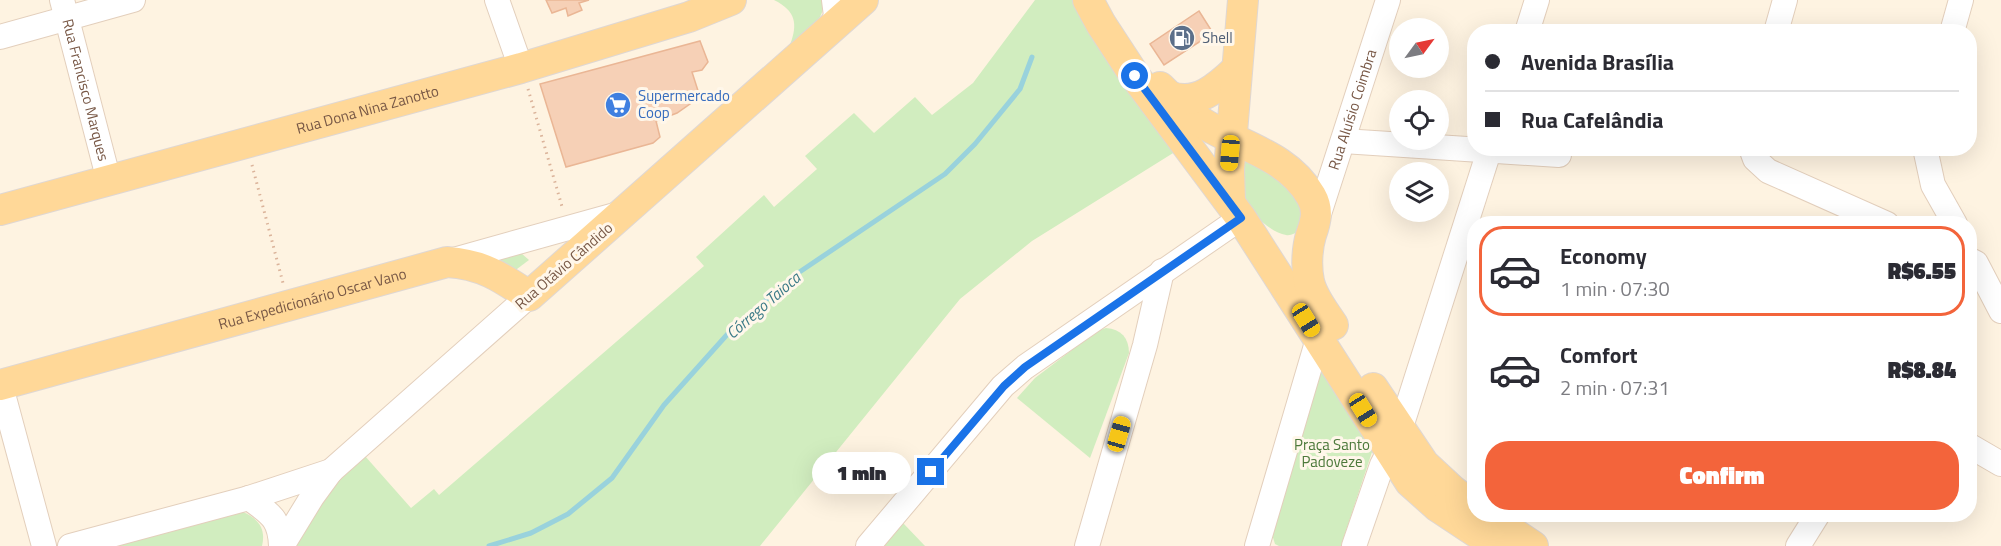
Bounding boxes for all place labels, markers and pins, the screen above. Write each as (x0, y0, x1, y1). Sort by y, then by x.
fuel station icon: Shell (1167, 23, 1197, 53)
place label: Shell (1202, 26, 1233, 49)
place label: Supermercado Coop (638, 84, 730, 124)
supermarket icon: Supermercado Coop (603, 90, 633, 120)

